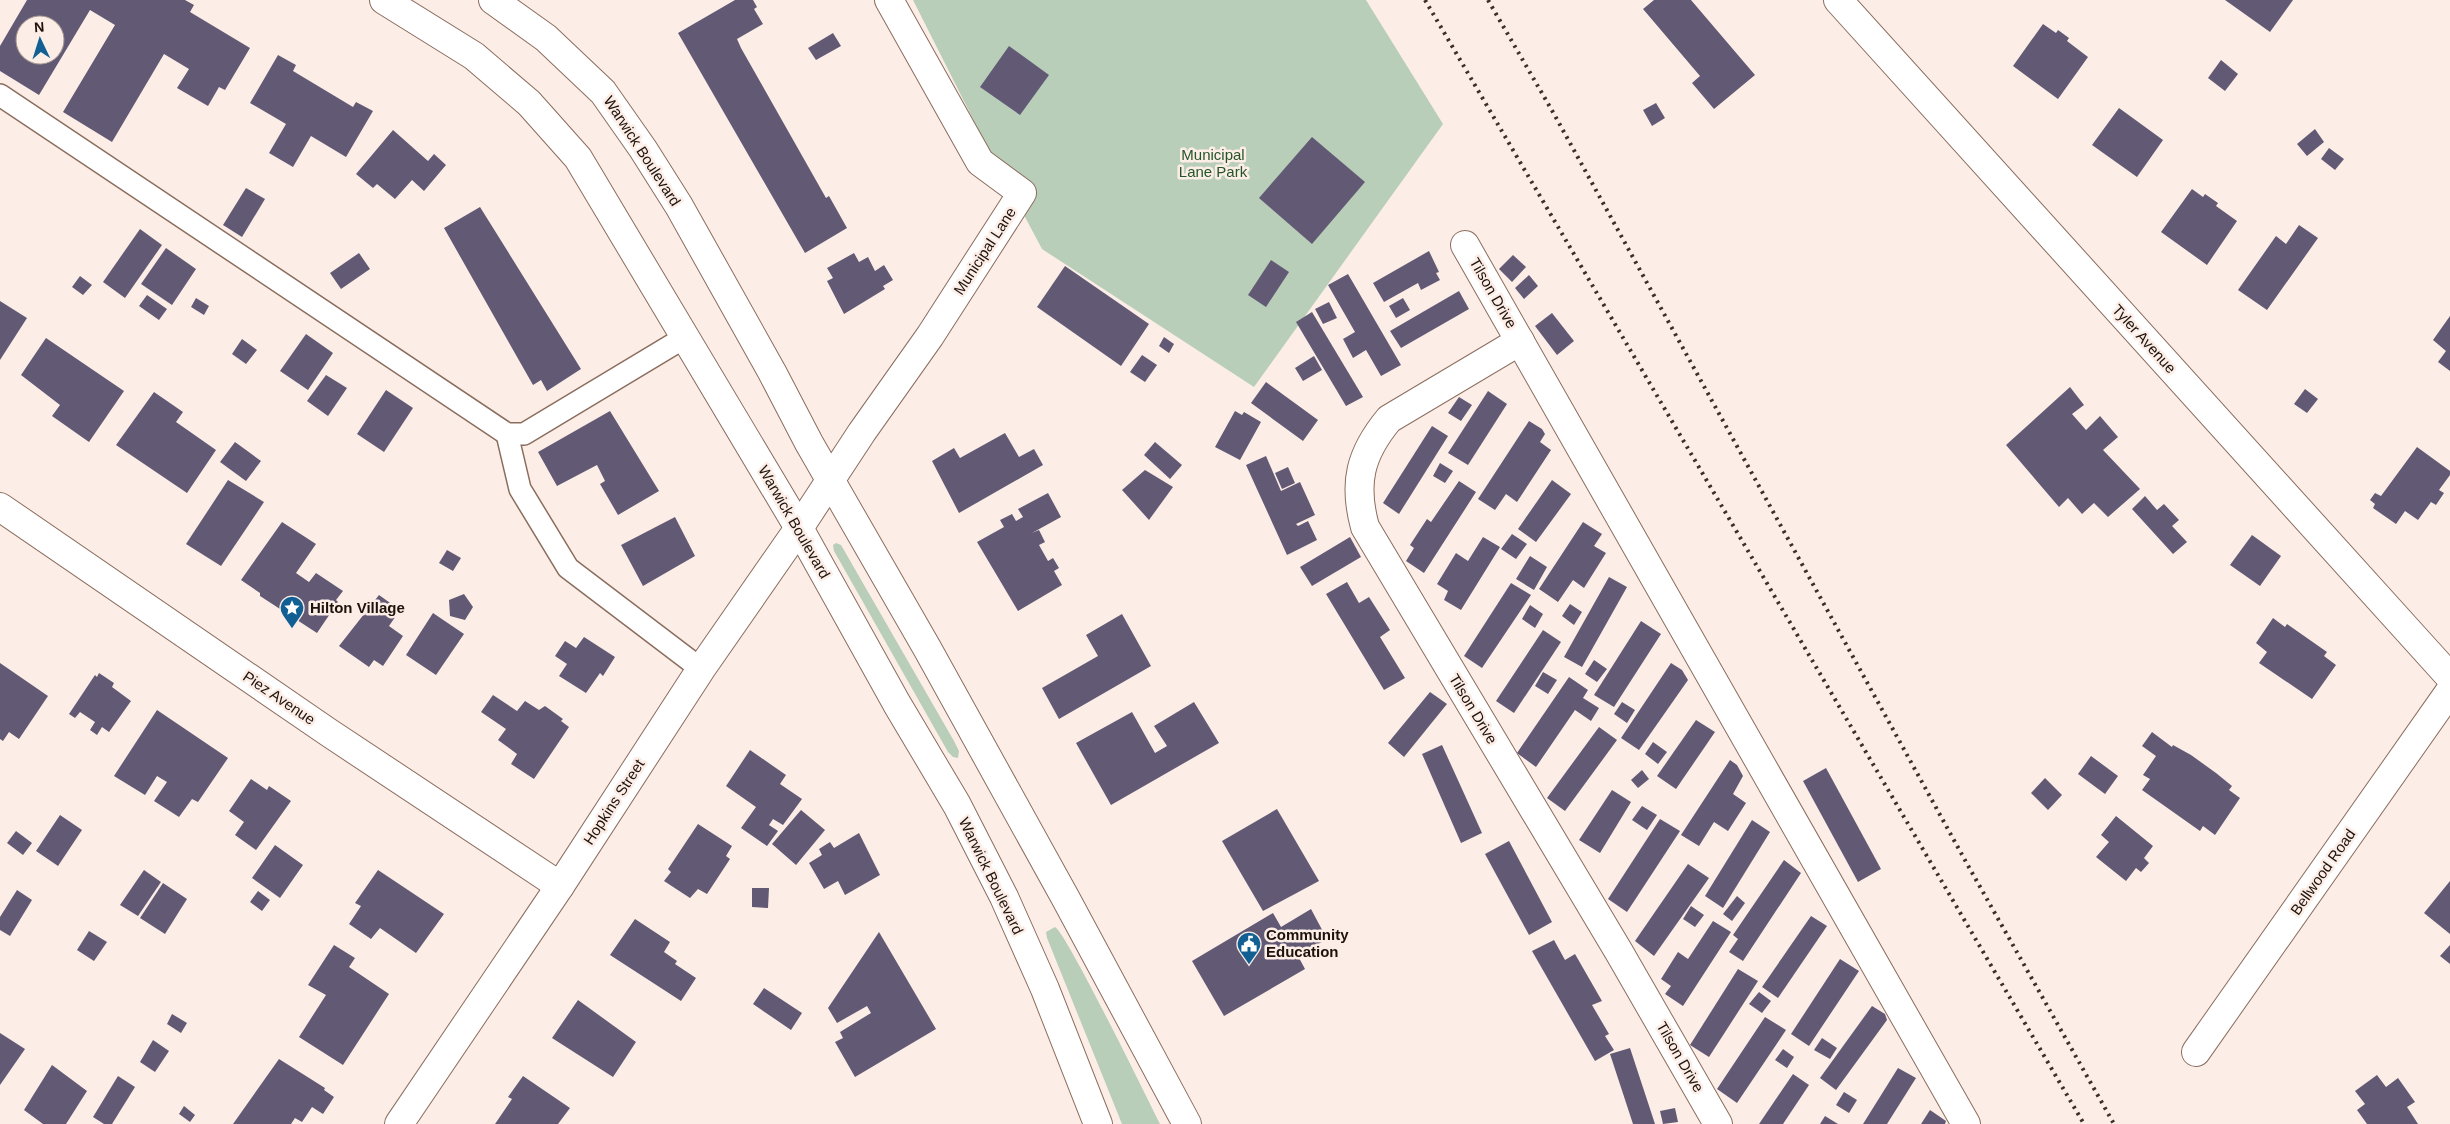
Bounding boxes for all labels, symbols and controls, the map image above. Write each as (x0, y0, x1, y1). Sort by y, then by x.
north arrow (15, 15, 65, 65)
text: N (33, 19, 45, 35)
street label: Warwick Boulevard (600, 92, 684, 209)
park label: Municipal Lane Park (1179, 146, 1248, 180)
street label: Municipal Lane (950, 204, 1019, 298)
street label: Tilson Drive (1466, 254, 1520, 331)
street label: Tyler Avenue (2109, 301, 2180, 376)
street label: Warwick Boulevard (755, 462, 834, 581)
place icon: Hilton Village (279, 595, 305, 629)
place label: Hilton Village (310, 599, 405, 616)
street label: Piez Avenue (240, 667, 318, 728)
street label: Tilson Drive (1446, 671, 1501, 747)
street label: Hopkins Street (580, 755, 648, 848)
street label: Warwick Boulevard (956, 815, 1027, 937)
street label: Bellwood Road (2287, 826, 2358, 918)
place label: Community Education (1266, 926, 1349, 960)
public building icon: Community Education (1236, 931, 1262, 965)
street label: Tilson Drive (1653, 1018, 1707, 1095)

